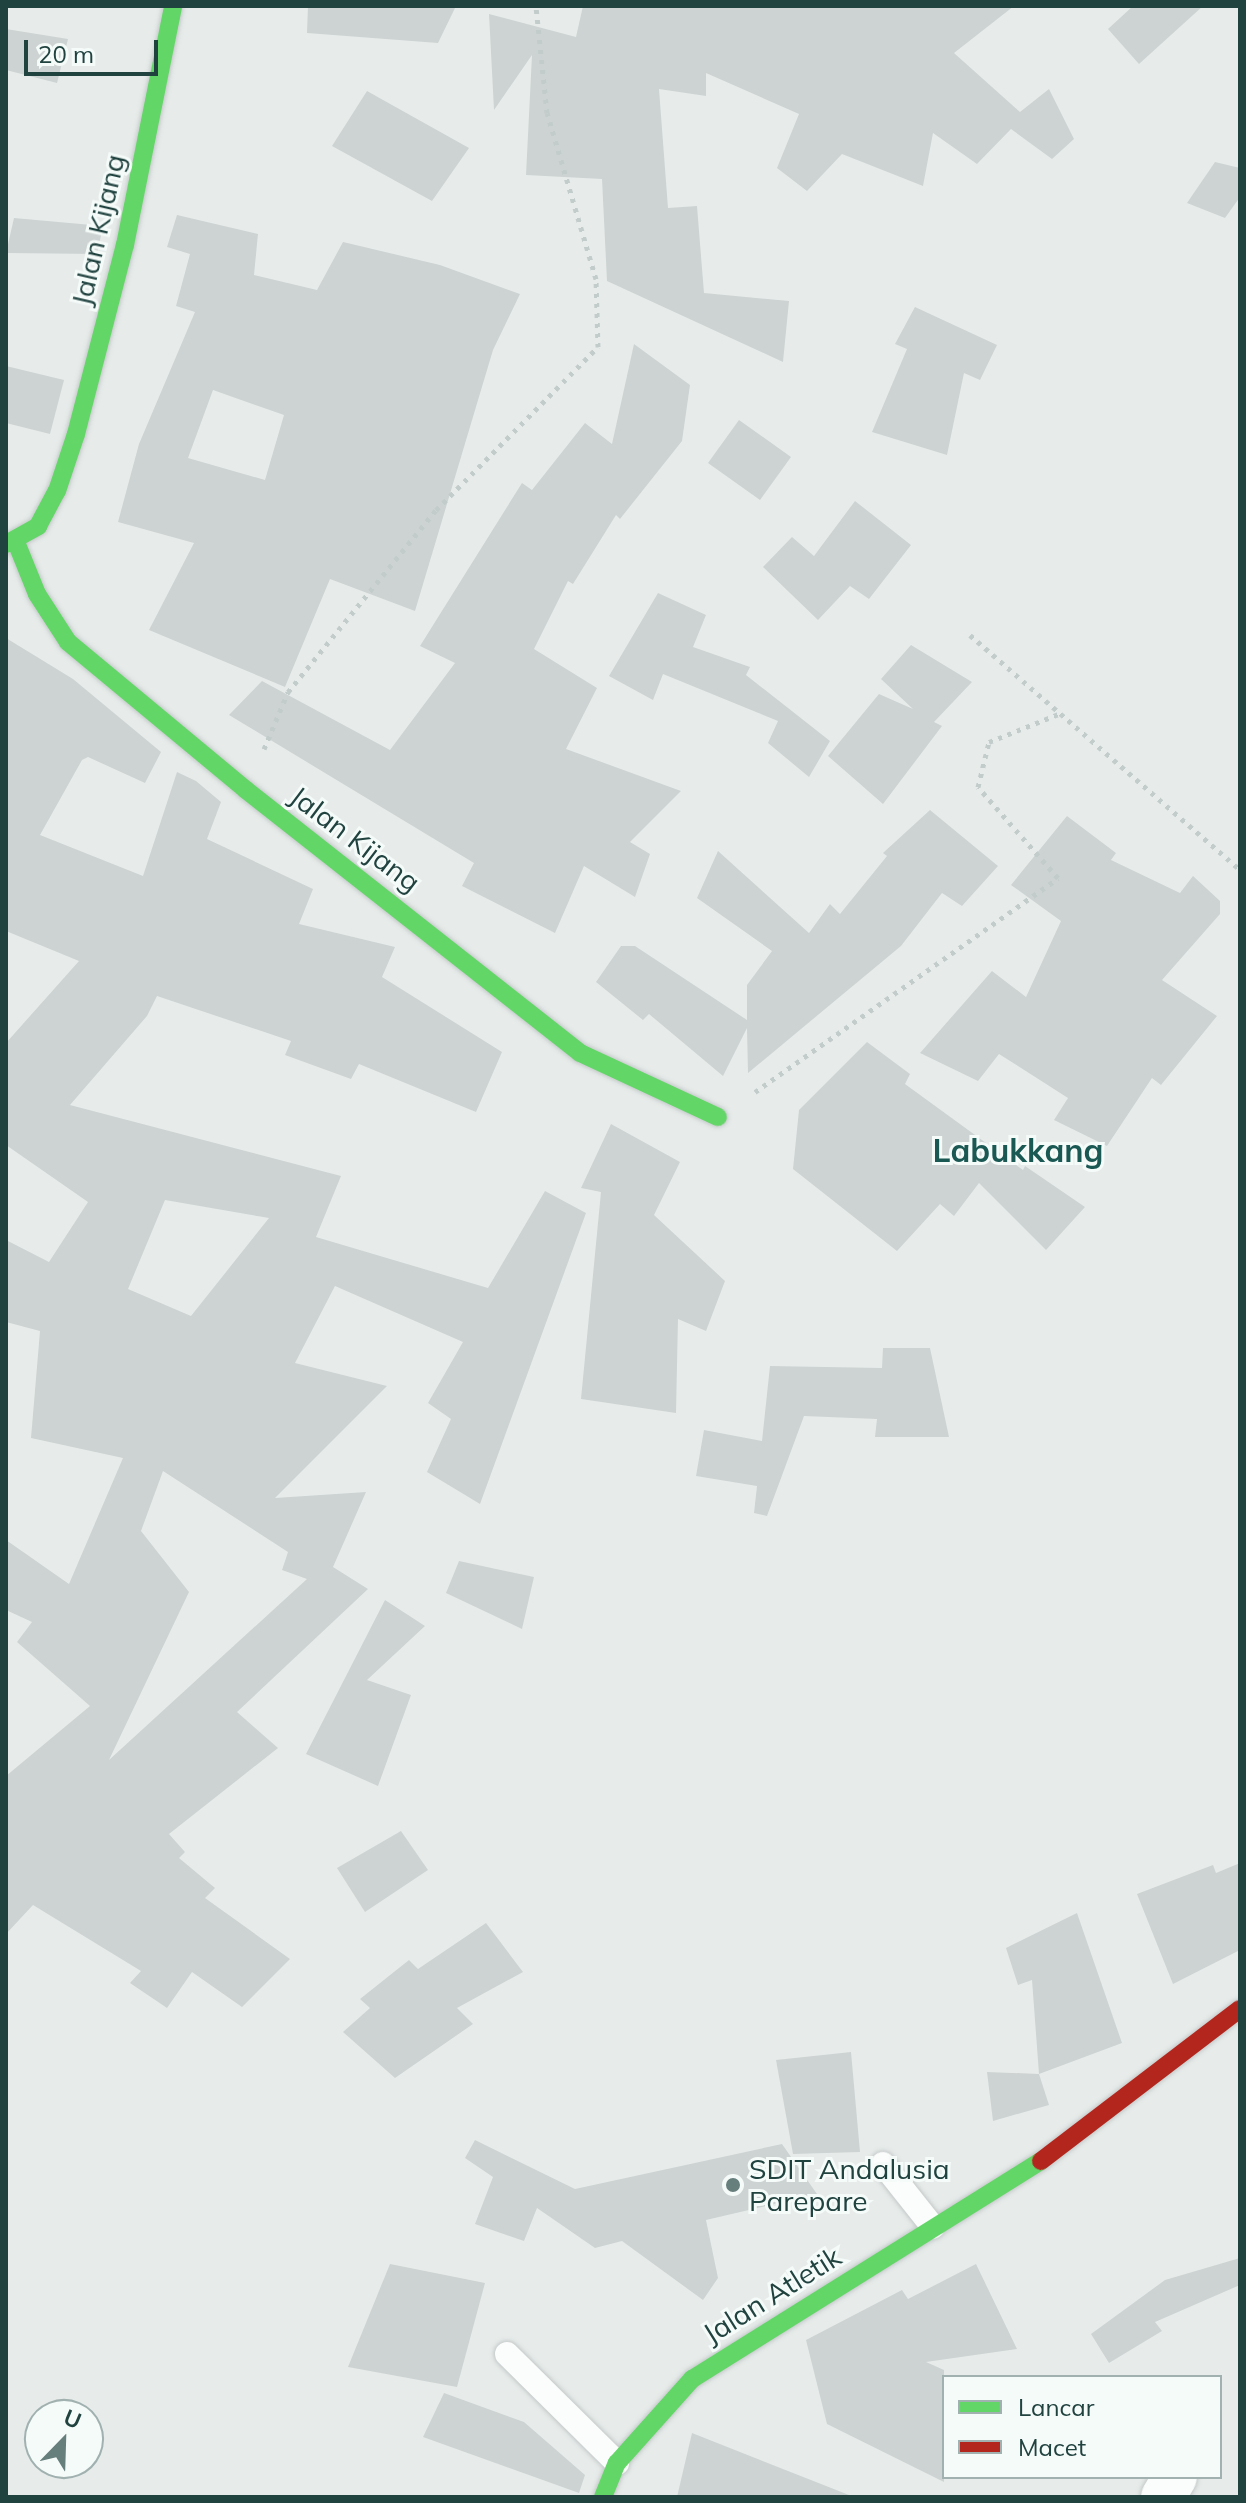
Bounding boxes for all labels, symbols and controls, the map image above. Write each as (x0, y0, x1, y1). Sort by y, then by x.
scale bar (28, 24, 162, 74)
text: 20 m (38, 39, 94, 69)
street label: Jalan Kijang (64, 151, 132, 309)
street label: Jalan Kijang (283, 779, 427, 899)
district label: Labukkang (933, 1131, 1103, 1169)
place label: SDIT Andalusia Parepare (749, 2152, 950, 2218)
marker: SDIT Andalusia Parepare (724, 2176, 742, 2194)
street label: Jalan Atletik (697, 2239, 847, 2351)
legend (942, 2375, 1222, 2479)
text: Lancar (1018, 2392, 1094, 2422)
north arrow (24, 2399, 104, 2479)
text: U (60, 2403, 86, 2435)
text: Macet (1018, 2432, 1086, 2462)

